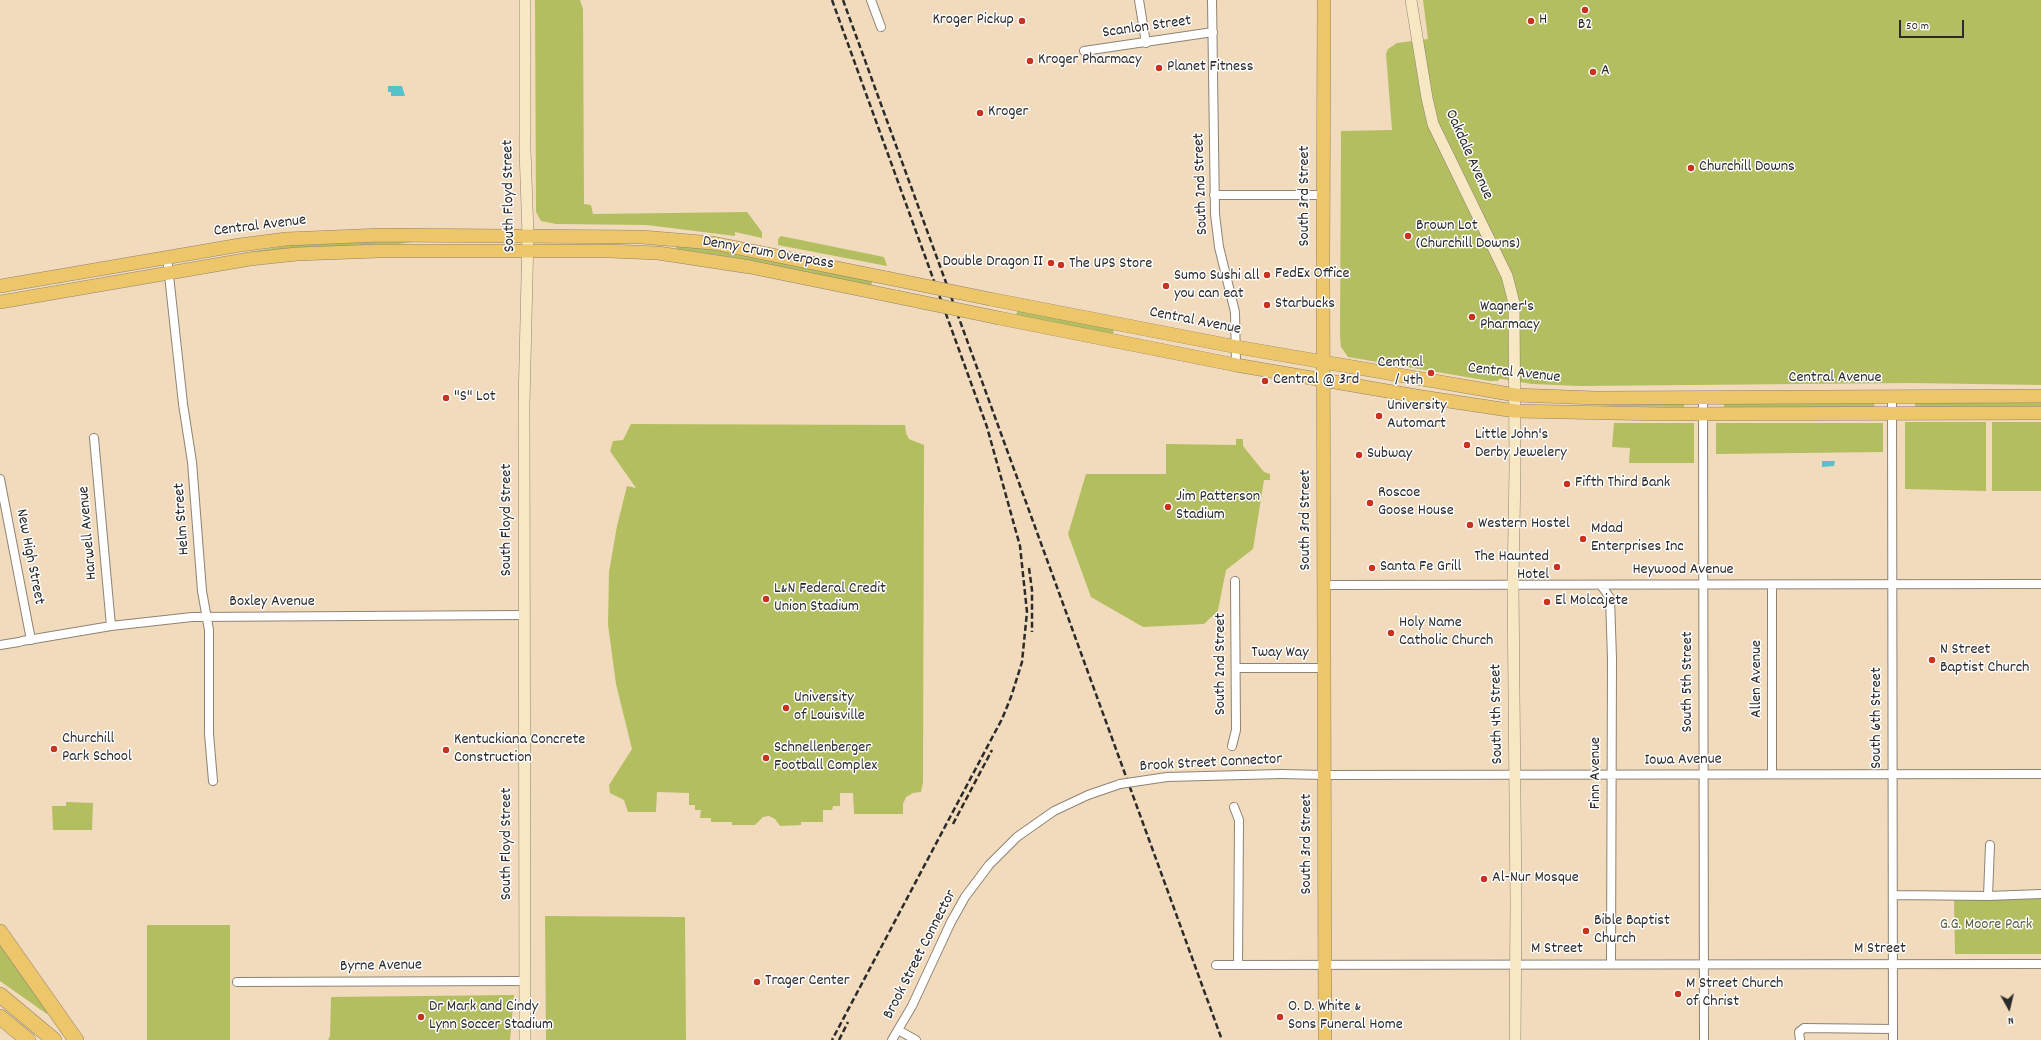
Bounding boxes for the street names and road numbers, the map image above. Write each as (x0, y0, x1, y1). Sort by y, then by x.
street label: Scanlon Street (1101, 12, 1193, 44)
street label: Oakdale Avenue (1440, 107, 1496, 203)
street label: South 2nd Street (1191, 132, 1213, 236)
street label: South Floyd Street (499, 140, 521, 252)
street label: South 3rd Street (1296, 145, 1316, 247)
street label: Central Avenue (213, 212, 307, 242)
street label: Denny Crum Overpass (701, 233, 835, 275)
street label: Central Avenue (1148, 304, 1242, 340)
street label: Central Avenue (1467, 360, 1561, 388)
street label: Central Avenue (1789, 369, 1881, 389)
street label: South Floyd Street (498, 464, 518, 576)
street label: South 3rd Street (1297, 469, 1317, 571)
street label: Helm Street (171, 482, 195, 556)
street label: Harwell Avenue (75, 485, 103, 581)
street label: New High Street (10, 508, 48, 606)
street label: Heywood Avenue (1632, 561, 1734, 581)
street label: Boxley Avenue (229, 593, 315, 613)
street label: South 2nd Street (1212, 613, 1232, 715)
street label: South 5th Street (1679, 631, 1699, 733)
street label: Allen Avenue (1748, 640, 1768, 718)
street label: Tway Way (1251, 644, 1309, 664)
street label: South 4th Street (1488, 664, 1508, 764)
street label: South 6th Street (1868, 667, 1888, 769)
street label: Finn Avenue (1587, 737, 1607, 809)
street label: Brook Street Connector (1139, 751, 1283, 777)
street label: Iowa Avenue (1644, 751, 1722, 771)
street label: South Floyd Street (498, 788, 518, 900)
street label: South 3rd Street (1298, 793, 1318, 895)
street label: Brook Street Connector (880, 887, 962, 1023)
street label: M Street (1531, 940, 1583, 960)
street label: M Street (1854, 940, 1906, 960)
street label: Byrne Avenue (340, 957, 422, 977)

